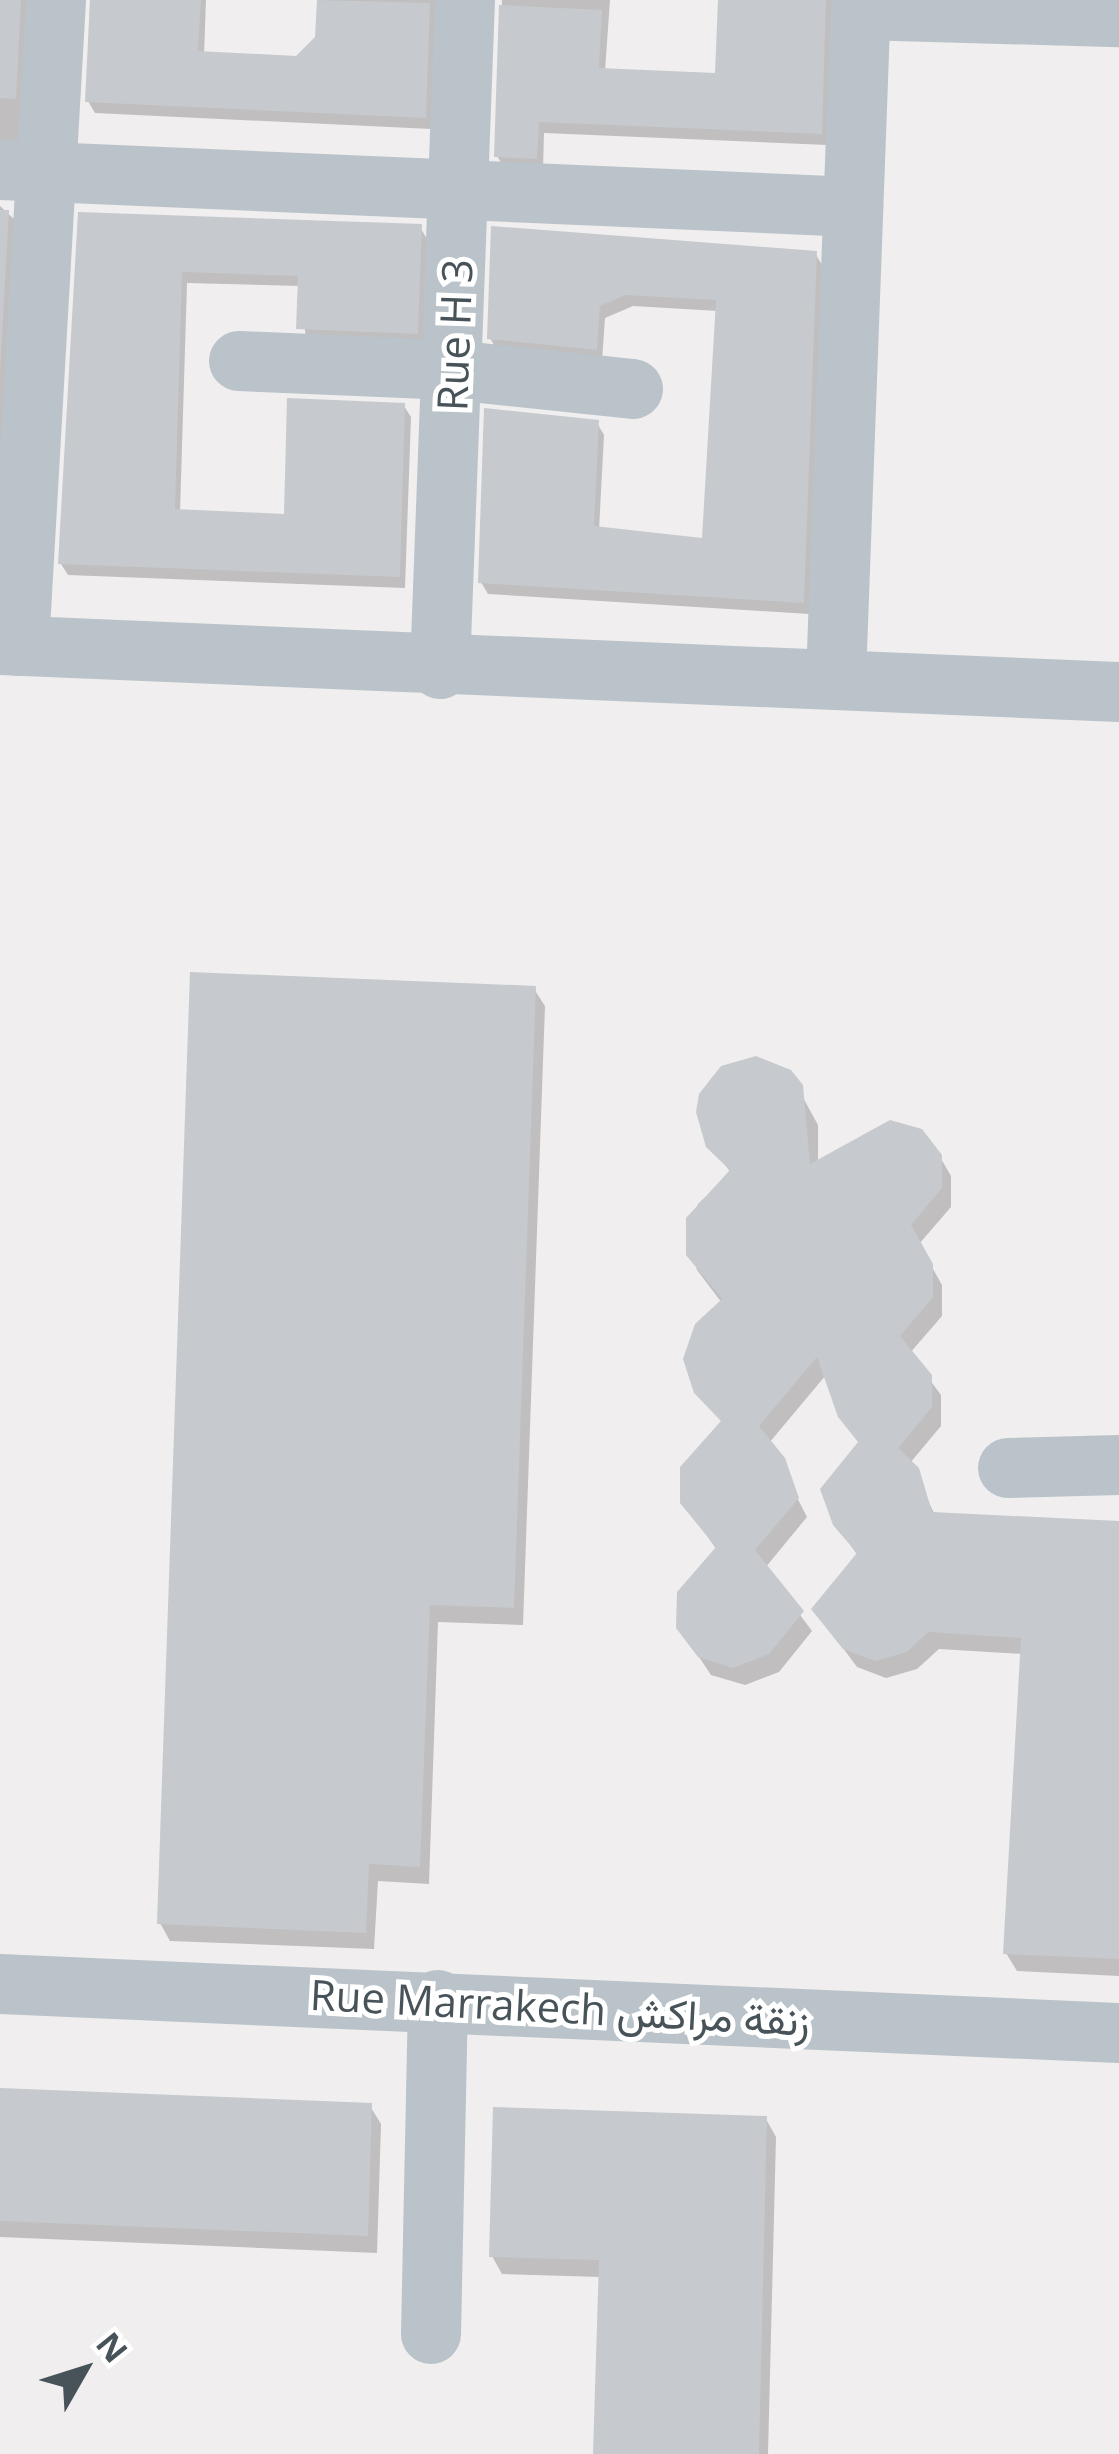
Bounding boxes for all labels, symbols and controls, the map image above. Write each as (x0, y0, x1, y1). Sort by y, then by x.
street label: Rue H 3 (426, 258, 482, 412)
street label: Rue Marrakech زنقة مراكش (309, 1969, 811, 2045)
north arrow (24, 2310, 144, 2430)
text: N (86, 2322, 138, 2372)

